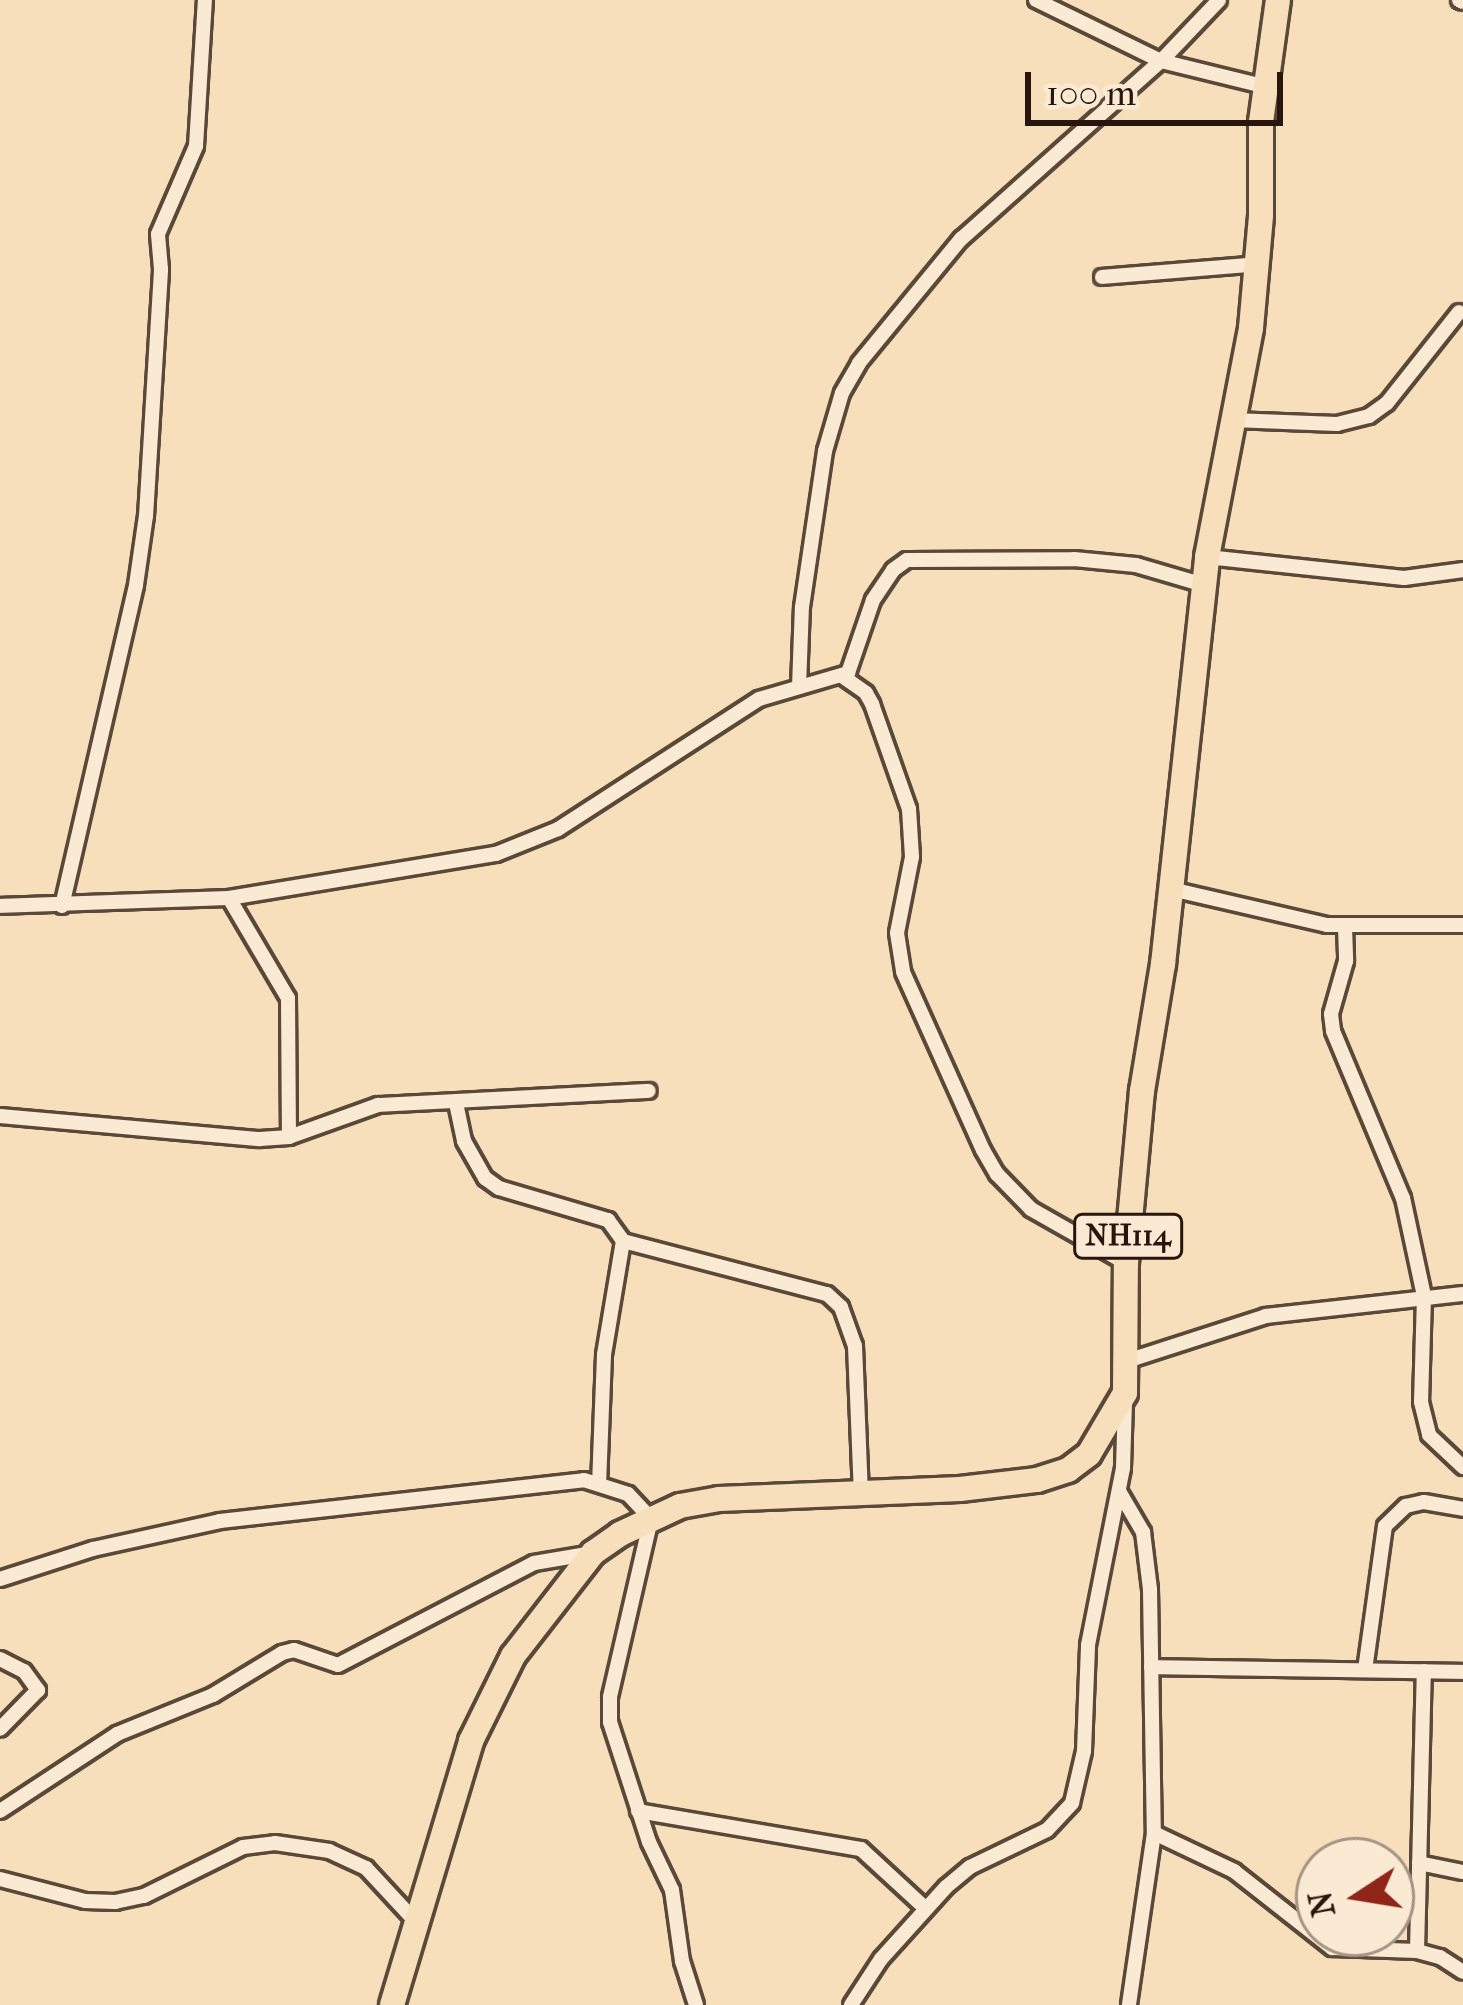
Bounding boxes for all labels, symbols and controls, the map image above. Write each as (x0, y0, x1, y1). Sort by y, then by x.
scale bar (1031, 48, 1289, 122)
text: 100 m (1046, 72, 1136, 114)
road number: NH114 (1071, 1212, 1185, 1260)
north arrow (1295, 1837, 1415, 1957)
text: N (1301, 1888, 1344, 1920)

